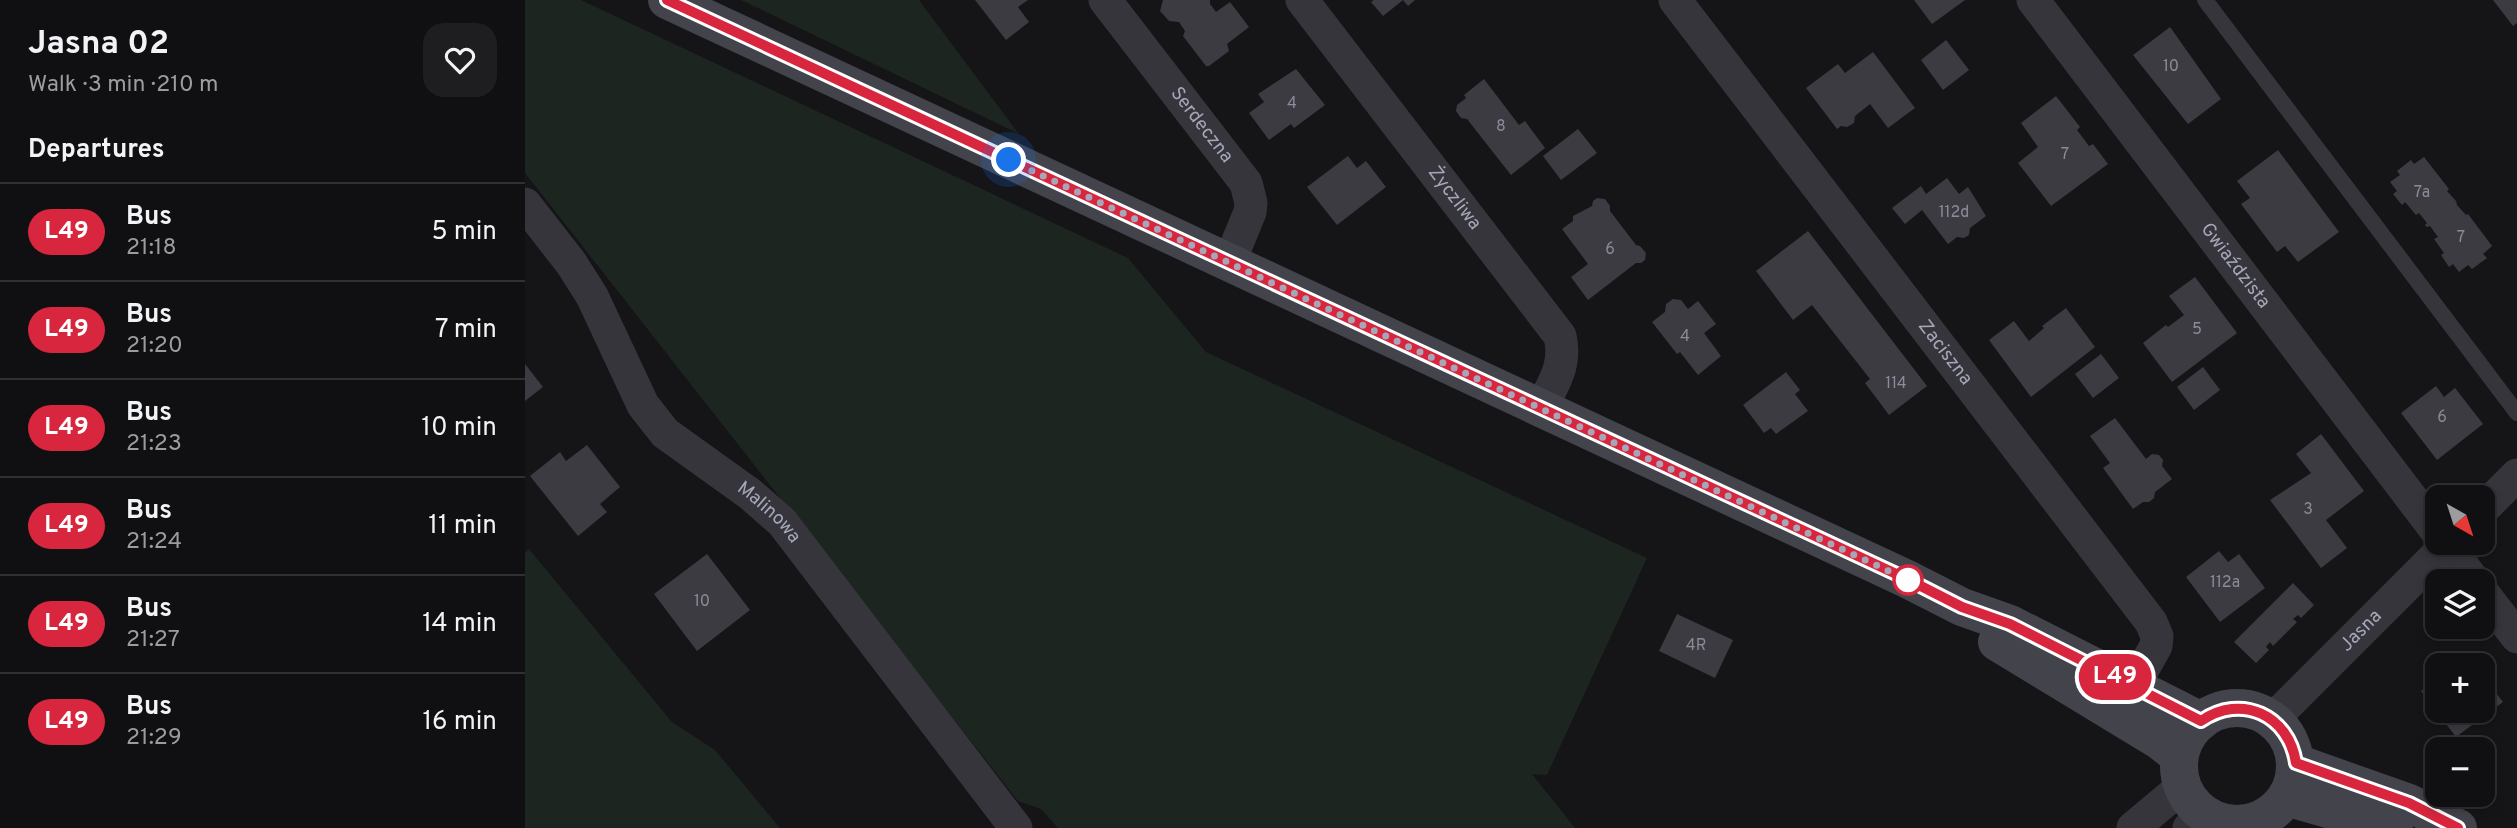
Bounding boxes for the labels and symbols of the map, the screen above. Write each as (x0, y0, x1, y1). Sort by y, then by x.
house number: 10 (2163, 57, 2179, 77)
street label: Serdeczna (1165, 82, 1238, 168)
house number: 4 (1287, 94, 1297, 114)
house number: 8 (1496, 117, 1506, 137)
your location (991, 142, 1026, 177)
house number: 7 (2061, 145, 2069, 165)
street label: Życzliwa (1422, 161, 1486, 235)
house number: 7a (2414, 183, 2430, 203)
house number: 112d (1939, 203, 1969, 223)
street label: Gwiaździsta (2195, 218, 2275, 314)
house number: 7 (2457, 228, 2465, 248)
house number: 6 (1605, 240, 1615, 260)
street label: Zaciszna (1912, 315, 1977, 390)
house number: 5 (2192, 320, 2202, 340)
house number: 4 (1680, 327, 1690, 347)
house number: 114 (1885, 374, 1907, 394)
house number: 6 (2437, 408, 2447, 428)
street label: Malinowa (732, 477, 806, 548)
north arrow (2425, 485, 2495, 555)
house number: 3 (2303, 500, 2313, 520)
unlabelled marker (1893, 565, 1923, 595)
house number: 112a (2210, 573, 2240, 593)
house number: 10 (694, 592, 710, 612)
street label: Jasna (2335, 605, 2387, 657)
house number: 4R (1686, 636, 1706, 656)
line badge: L49 (2075, 654, 2155, 700)

